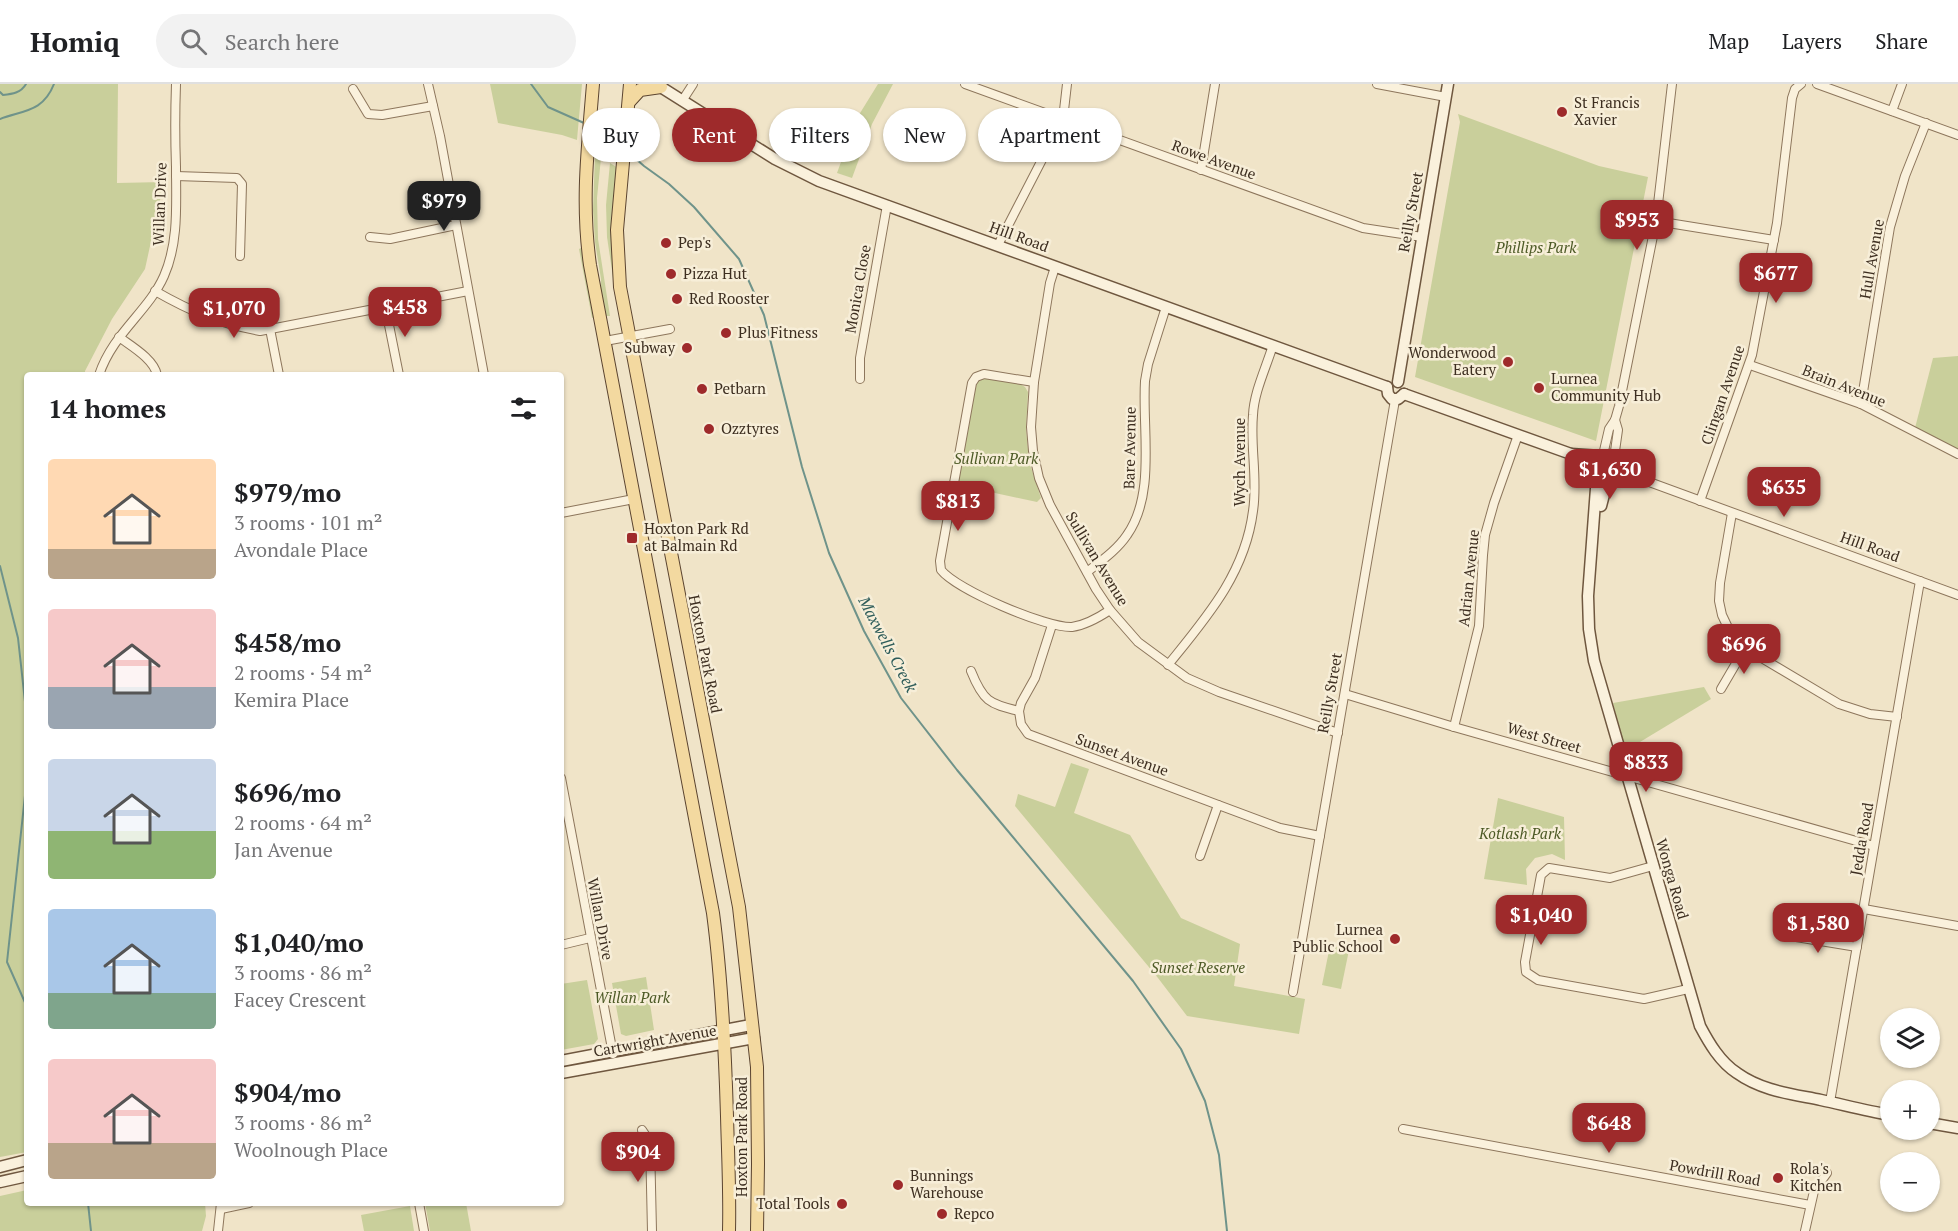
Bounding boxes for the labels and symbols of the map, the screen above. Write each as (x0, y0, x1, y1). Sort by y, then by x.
place label: St Francis Xavier (1574, 92, 1640, 129)
marker: St Francis Xavier (1555, 105, 1569, 119)
street label: Rowe Avenue (1170, 135, 1259, 184)
street label: Willan Drive (148, 162, 170, 246)
street label: Reilly Street (1393, 169, 1427, 254)
pin: $979 (408, 181, 480, 232)
pin: $953 (1601, 200, 1673, 251)
street label: Hill Road (987, 216, 1052, 256)
street label: Hull Avenue (1854, 217, 1888, 300)
place label: Pep's (678, 232, 711, 252)
marker: Pep's (659, 236, 673, 250)
park label: Phillips Park (1494, 237, 1577, 257)
street label: Monica Close (839, 243, 875, 335)
pin: $677 (1740, 253, 1812, 304)
place label: Pizza Hut (683, 263, 748, 283)
marker: Pizza Hut (664, 267, 678, 281)
pin: $458 (369, 287, 441, 338)
pin: $1,070 (185, 288, 283, 339)
place label: Red Rooster (689, 288, 769, 308)
marker: Red Rooster (670, 292, 684, 306)
place label: Plus Fitness (738, 322, 818, 342)
marker: Plus Fitness (719, 326, 733, 340)
place label: Subway (624, 337, 675, 357)
marker: Subway (680, 341, 694, 355)
place label: Wonderwood Eatery (1408, 342, 1496, 379)
street label: Clingan Avenue (1696, 342, 1749, 447)
marker: Wonderwood Eatery (1501, 355, 1515, 369)
street label: Brain Avenue (1800, 359, 1889, 411)
place label: Lurnea Community Hub (1551, 368, 1661, 405)
place label: Petbarn (714, 378, 766, 398)
marker: Lurnea Community Hub (1532, 381, 1546, 395)
marker: Petbarn (695, 382, 709, 396)
street label: Bare Avenue (1118, 407, 1140, 489)
place label: Ozztyres (721, 418, 779, 438)
street label: Wych Avenue (1229, 418, 1249, 506)
marker: Ozztyres (702, 422, 716, 436)
park label: Sullivan Park (954, 448, 1039, 468)
pin: $1,630 (1561, 449, 1659, 500)
pin: $635 (1748, 467, 1820, 518)
pin: $813 (922, 481, 994, 532)
street label: Sullivan Avenue (1062, 508, 1134, 609)
place label: Hoxton Park Rd at Balmain Rd (644, 518, 749, 555)
street label: Hill Road (1838, 526, 1903, 566)
street label: Adrian Avenue (1453, 528, 1483, 628)
marker: Hoxton Park Rd at Balmain Rd (625, 531, 639, 545)
water label: Maxwells Creek (853, 591, 923, 696)
street label: Hoxton Park Road (685, 593, 727, 715)
pin: $696 (1708, 624, 1780, 675)
street label: Reilly Street (1312, 650, 1346, 735)
street label: West Street (1505, 717, 1584, 757)
street label: Sunset Avenue (1073, 728, 1172, 780)
pin: $833 (1610, 742, 1682, 793)
street label: Jedda Road (1845, 801, 1877, 877)
park label: Kotlash Park (1478, 823, 1562, 843)
street label: Wonga Road (1652, 836, 1694, 921)
street label: Willan Drive (583, 876, 619, 962)
pin: $1,040 (1492, 895, 1590, 946)
pin: $1,580 (1769, 903, 1867, 954)
place label: Lurnea Public School (1293, 919, 1383, 956)
marker: Lurnea Public School (1388, 932, 1402, 946)
park label: Sunset Reserve (1151, 957, 1245, 977)
park label: Willan Park (594, 987, 671, 1007)
street label: Cartwright Avenue (592, 1019, 718, 1061)
street label: Hoxton Park Road (731, 1077, 751, 1197)
pin: $648 (1573, 1103, 1645, 1154)
pin: $904 (602, 1132, 674, 1183)
street label: Powdrill Road (1668, 1154, 1762, 1190)
place label: Rola's Kitchen (1790, 1158, 1842, 1195)
place label: Bunnings Warehouse (910, 1165, 984, 1202)
marker: Rola's Kitchen (1771, 1171, 1785, 1185)
marker: Bunnings Warehouse (891, 1178, 905, 1192)
place label: Total Tools (756, 1193, 830, 1213)
marker: Total Tools (835, 1197, 849, 1211)
place label: Repco (954, 1203, 994, 1223)
marker: Repco (935, 1207, 949, 1221)

